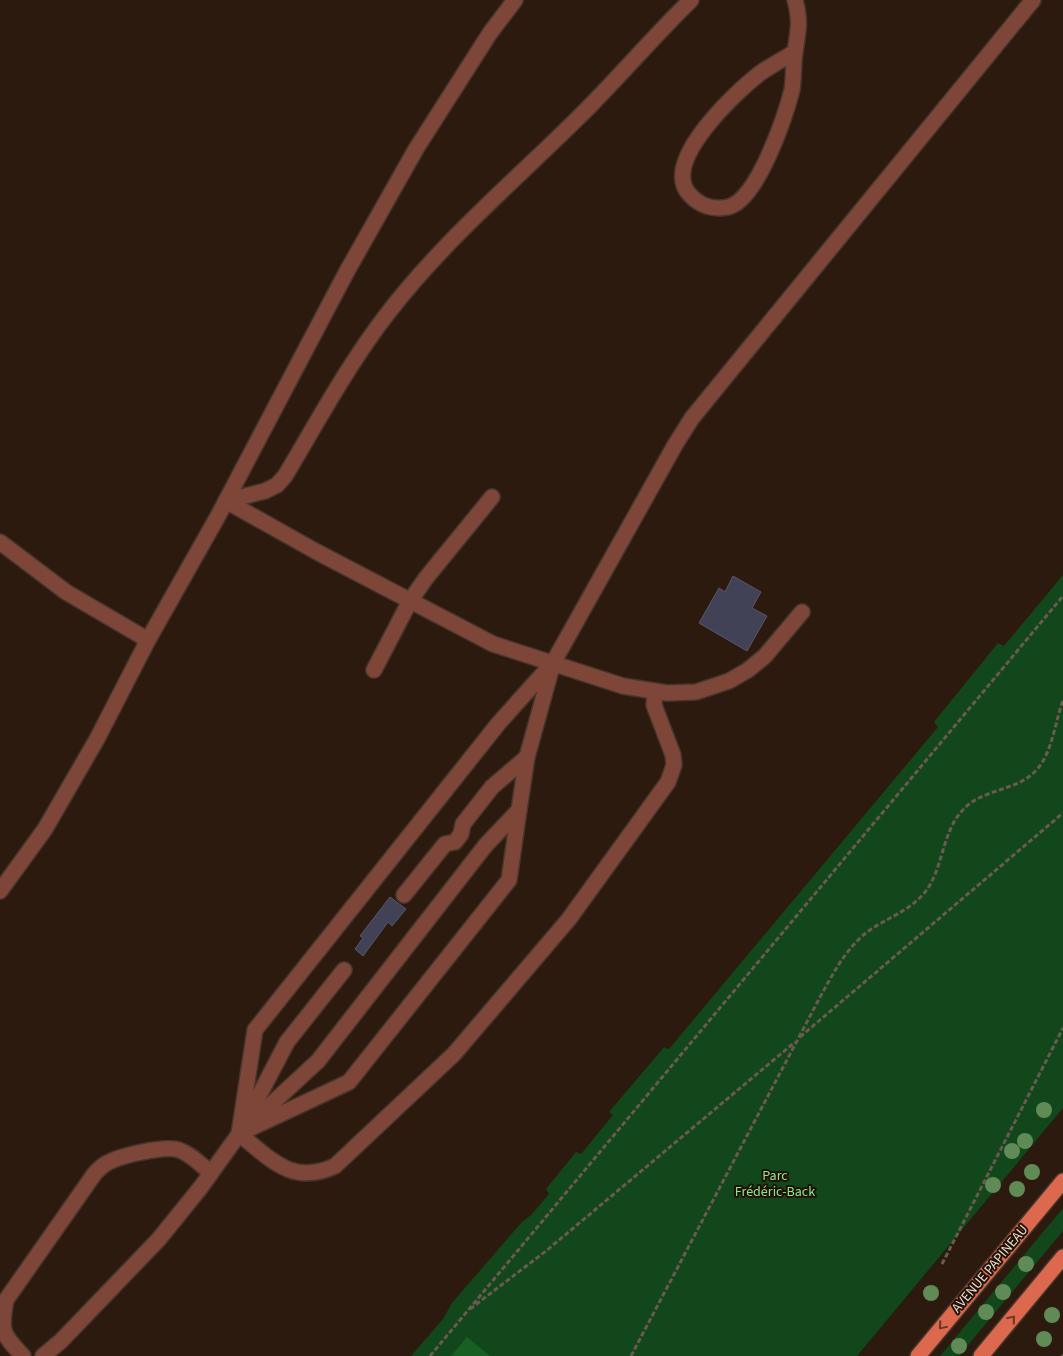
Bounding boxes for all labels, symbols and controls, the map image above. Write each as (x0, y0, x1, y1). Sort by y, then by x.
park label: Parc Frédéric-Back (735, 1166, 815, 1202)
street label: AVENUE PAPINEAU (947, 1221, 1033, 1317)
one-way arrow (1006, 1315, 1015, 1324)
one-way arrow (939, 1321, 948, 1330)

